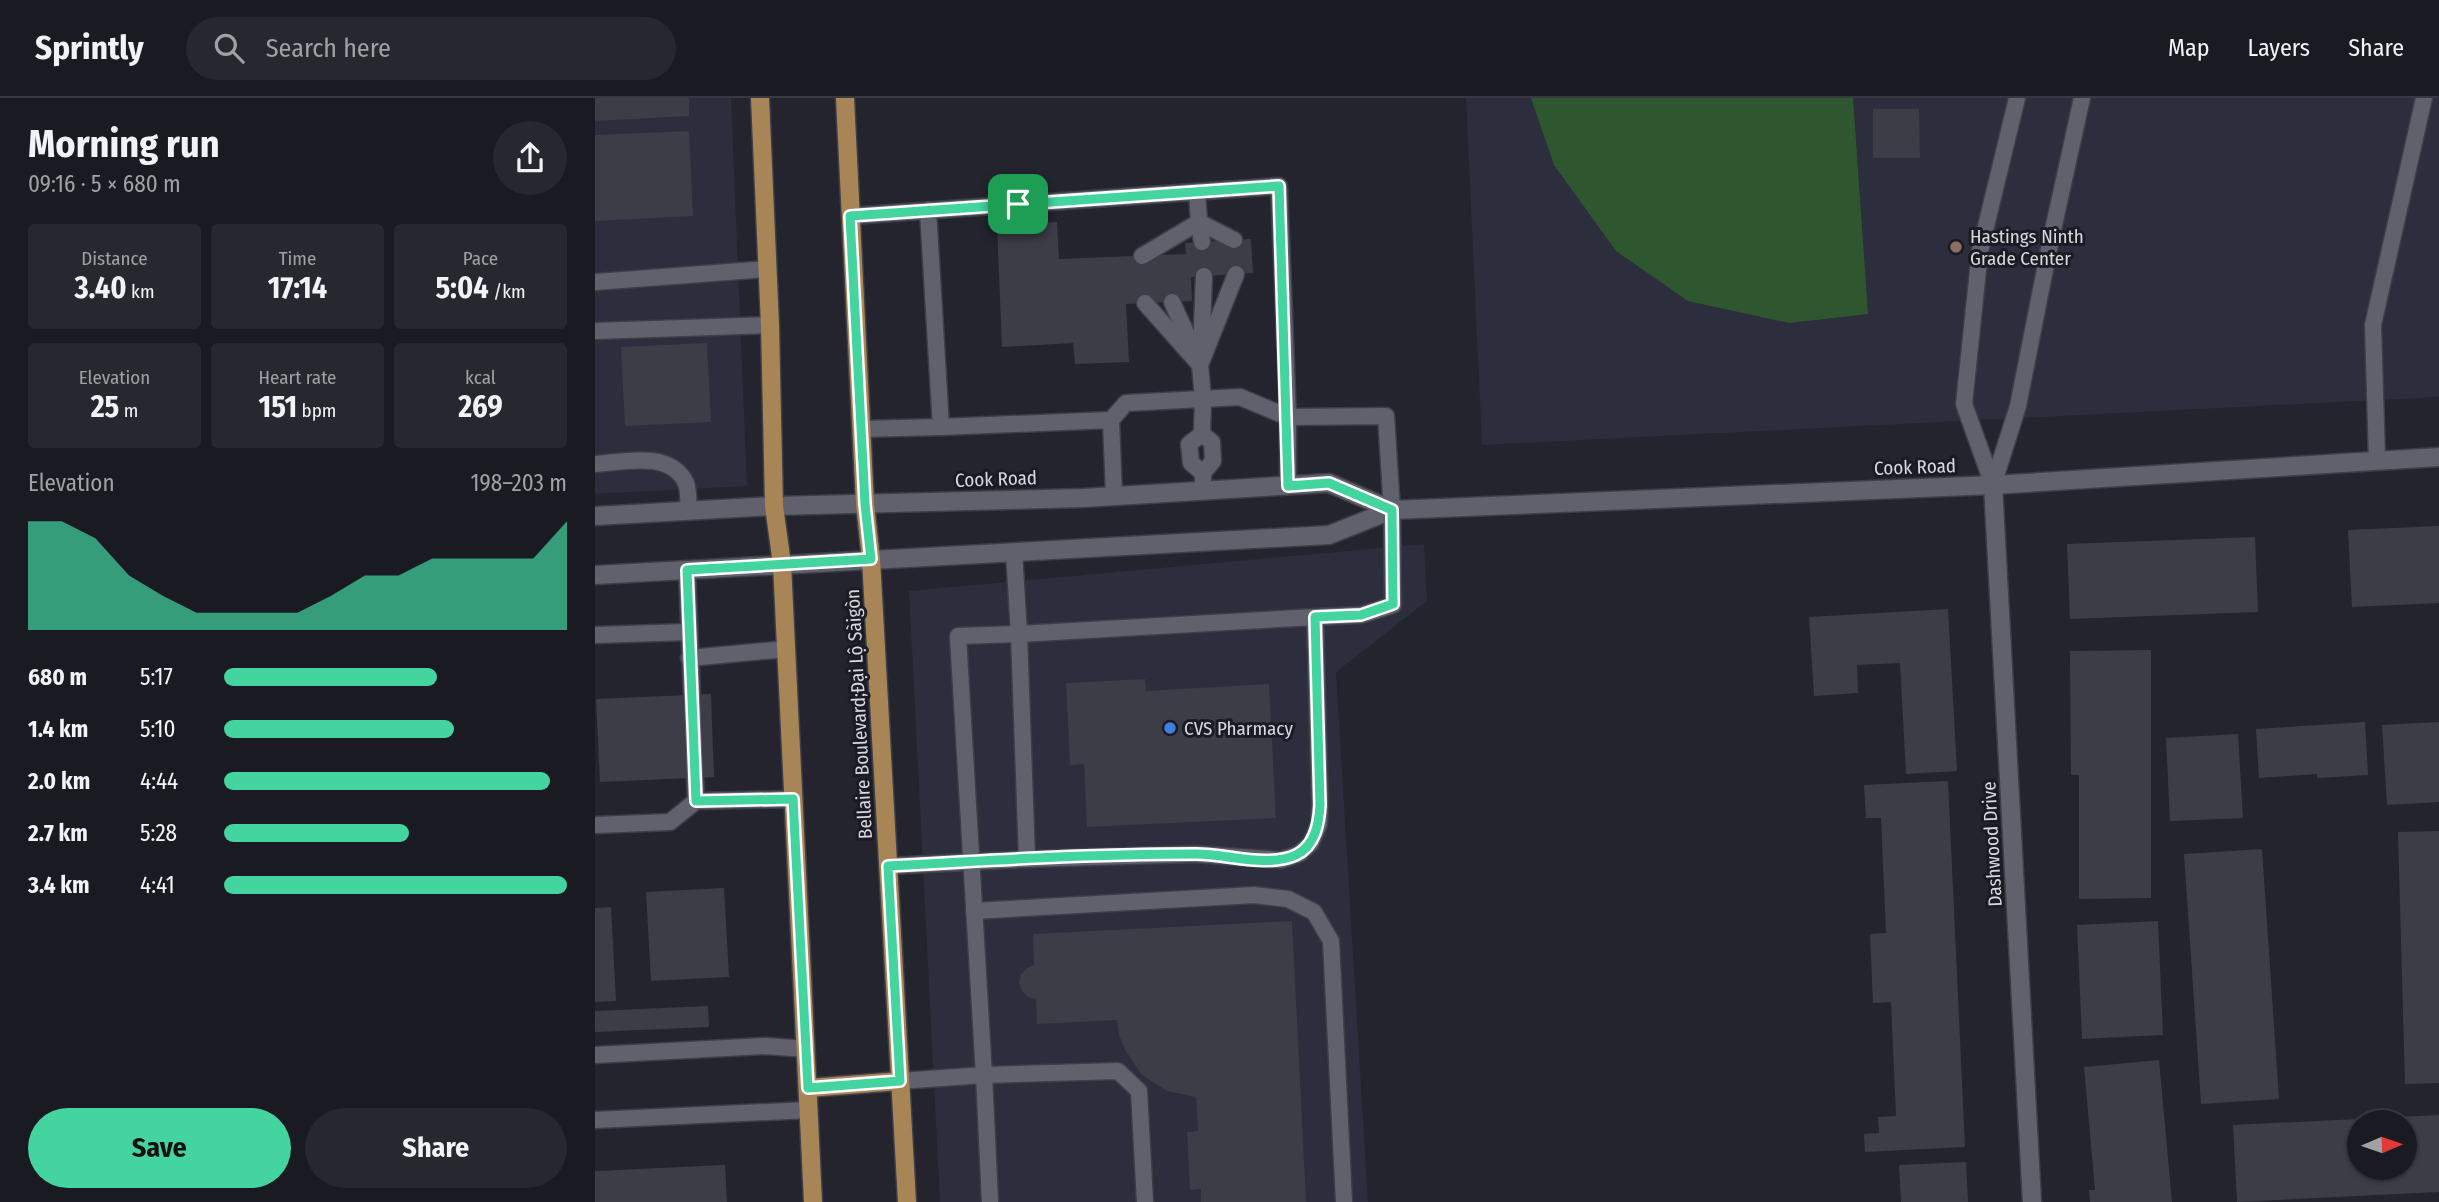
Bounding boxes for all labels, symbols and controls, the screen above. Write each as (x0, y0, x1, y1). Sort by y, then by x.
search box (186, 17, 676, 80)
text: Sprintly (35, 28, 144, 68)
icon: search (210, 29, 248, 67)
text: Search here (266, 33, 391, 64)
text: Map (2168, 34, 2210, 62)
text: Layers (2248, 34, 2310, 62)
text: Share (2348, 34, 2404, 62)
text: Morning run (28, 121, 220, 167)
button: share (493, 121, 567, 195)
text: 09:16 · 5 × 680 m (28, 170, 181, 198)
pin (988, 174, 1048, 234)
icon: arrive (999, 185, 1037, 223)
place label: Hastings Ninth Grade Center (1970, 225, 2084, 270)
marker: Hastings Ninth Grade Center (1948, 239, 1964, 255)
text: Distance (81, 247, 148, 270)
text: Time (279, 247, 316, 270)
text: Pace (463, 247, 498, 270)
text: 3.40 (74, 270, 127, 306)
text: 17:14 (268, 270, 327, 306)
text: 5:04 (435, 270, 489, 306)
text: km (127, 280, 155, 303)
text: /km (489, 280, 526, 303)
text: Elevation (79, 366, 150, 389)
text: Heart rate (258, 366, 337, 389)
text: kcal (465, 366, 496, 389)
text: 25 (91, 389, 119, 425)
text: 151 (259, 389, 297, 425)
text: 269 (458, 389, 503, 425)
text: m (119, 399, 138, 422)
text: bpm (297, 399, 336, 422)
street label: Cook Road (1874, 454, 1956, 480)
street label: Cook Road (955, 466, 1037, 492)
text: Elevation (28, 469, 115, 497)
text: 198–203 m (471, 469, 567, 497)
street label: Bellaire Boulevard;Đại Lộ Sàigòn (841, 588, 877, 840)
text: 680 m (28, 663, 87, 691)
text: 5:17 (140, 663, 173, 691)
text: 1.4 km (28, 715, 88, 743)
text: 5:10 (140, 715, 175, 743)
place label: CVS Pharmacy (1184, 717, 1293, 740)
marker: CVS Pharmacy (1162, 720, 1178, 736)
text: 2.0 km (28, 767, 90, 795)
text: 4:44 (140, 767, 178, 795)
street label: Dashwood Drive (1977, 781, 2007, 907)
text: 2.7 km (28, 819, 88, 847)
text: 5:28 (140, 819, 177, 847)
text: 3.4 km (28, 871, 90, 899)
text: 4:41 (140, 871, 175, 899)
button: Save (28, 1108, 291, 1188)
button: Share (305, 1108, 567, 1188)
north arrow (2347, 1110, 2417, 1180)
map controls (2347, 1110, 2417, 1180)

